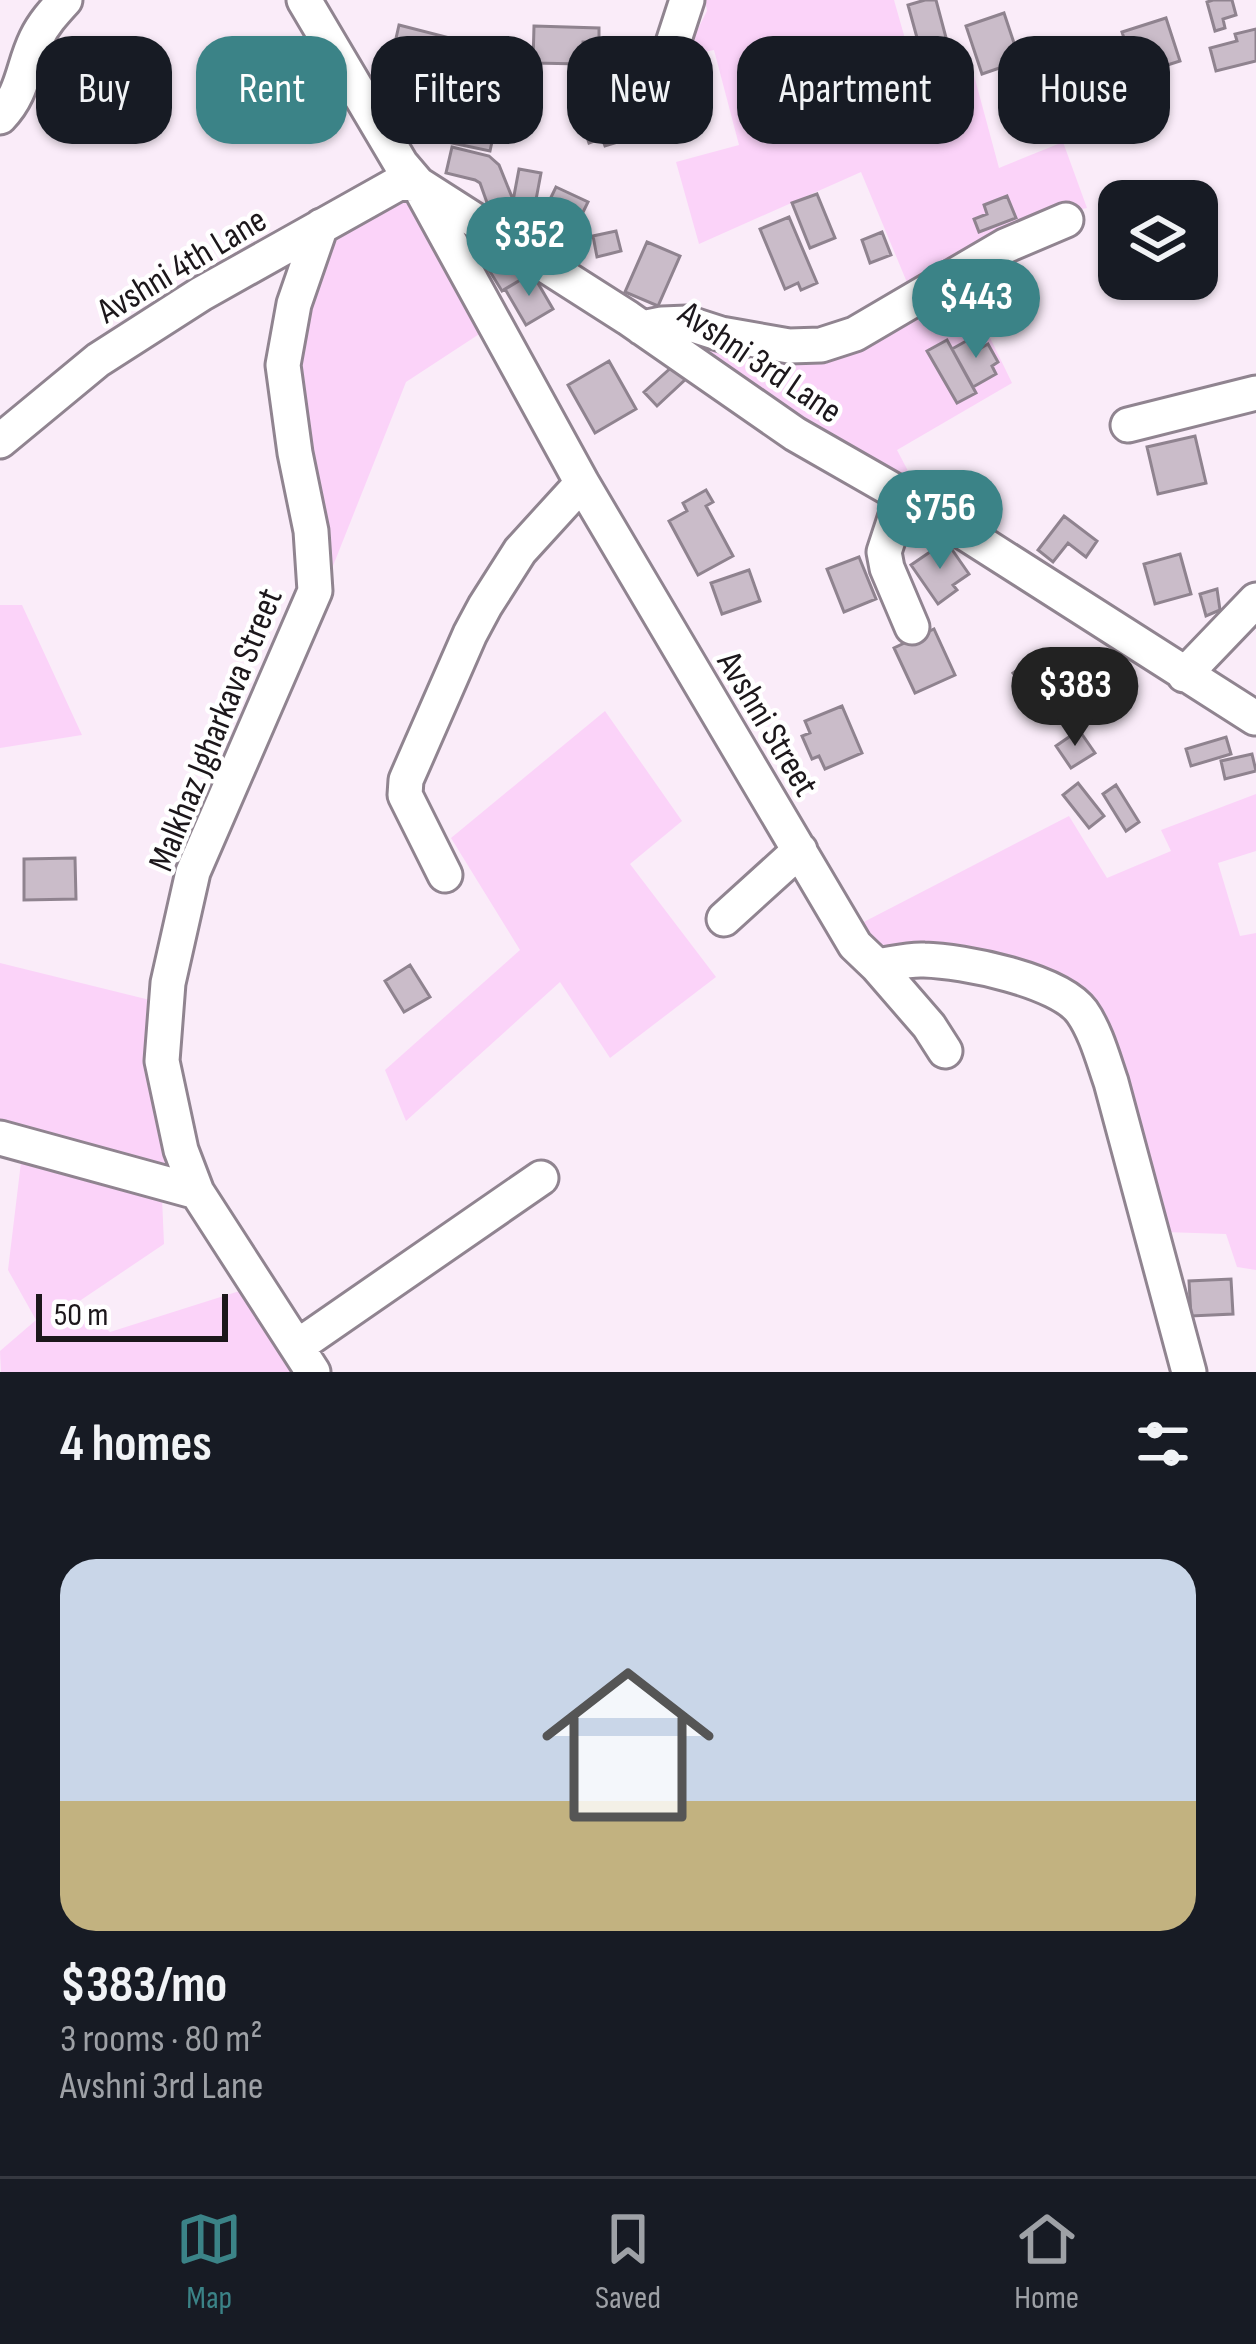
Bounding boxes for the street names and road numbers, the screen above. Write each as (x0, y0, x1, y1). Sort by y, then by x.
street label: Avshni 4th Lane (89, 199, 274, 334)
street label: Avshni 3rd Lane (669, 292, 849, 433)
street label: Malkhaz Jgharkava Street (140, 582, 293, 878)
street label: Avshni Street (706, 643, 827, 804)

